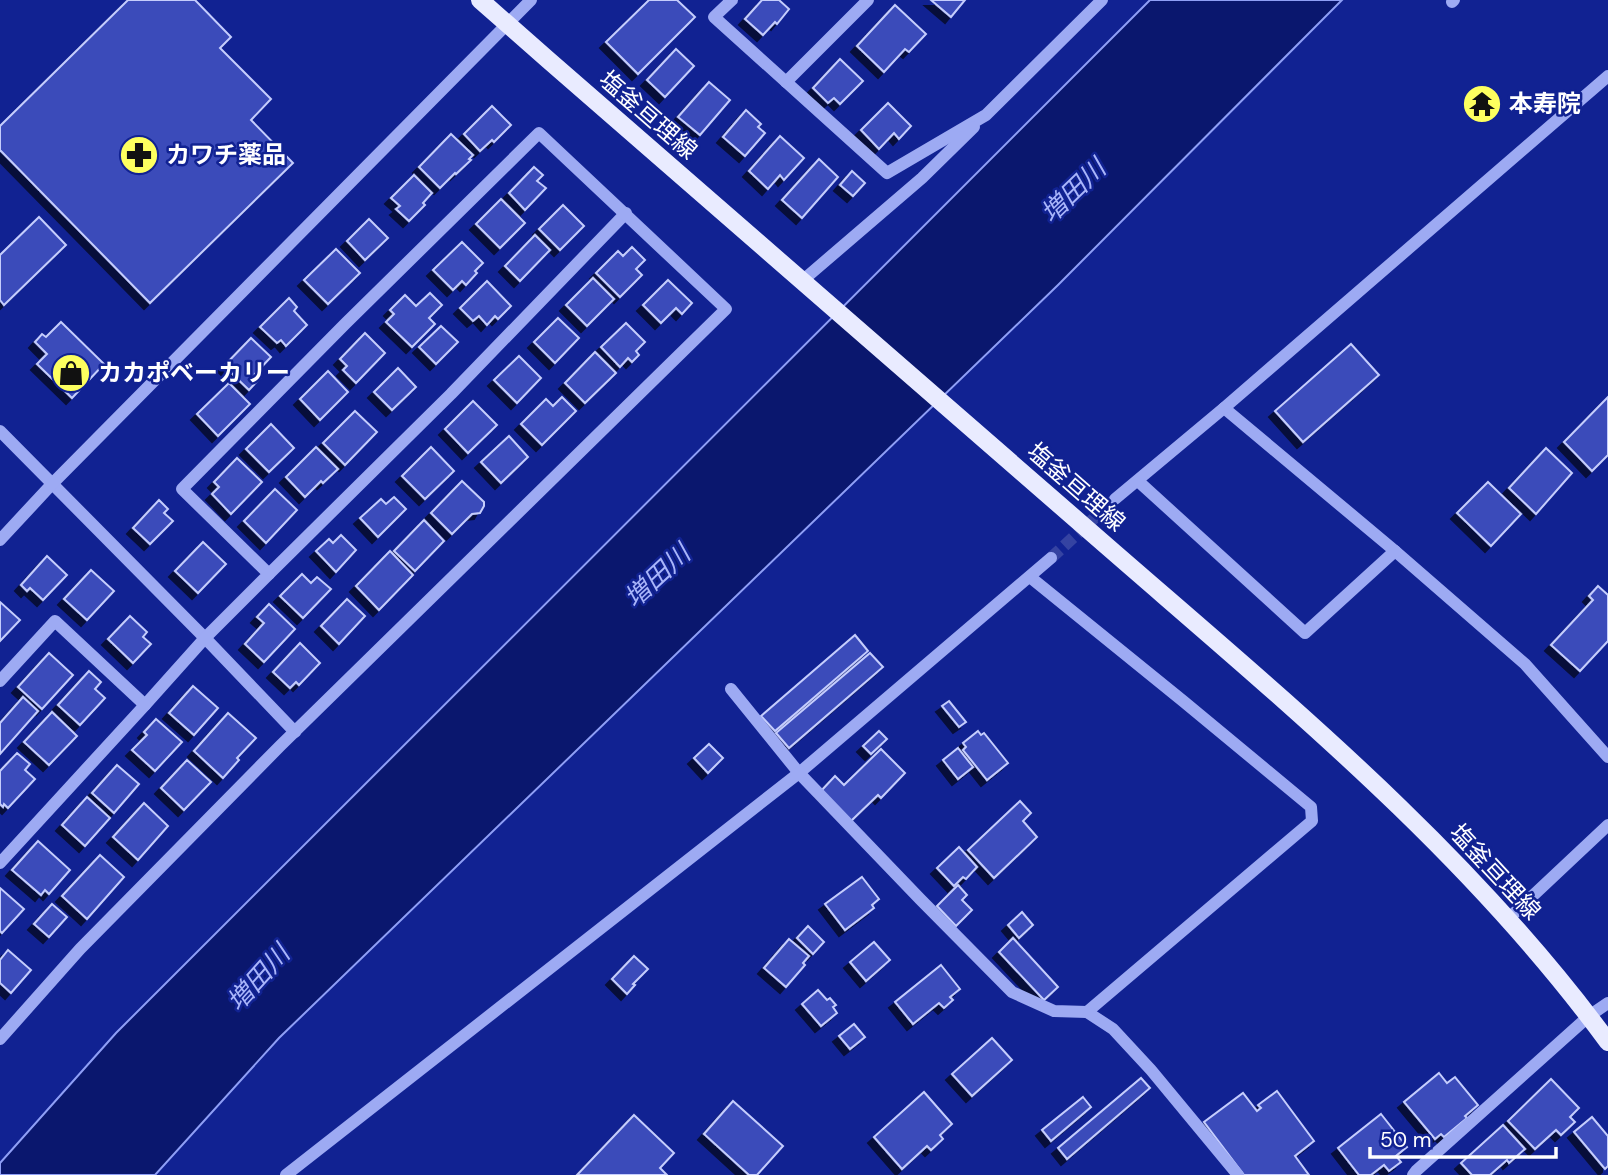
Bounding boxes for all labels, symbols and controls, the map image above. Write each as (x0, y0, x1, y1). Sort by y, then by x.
street label: 塩釜亘理線 (593, 64, 704, 166)
temple icon: 本寿院 (1461, 83, 1503, 125)
place label: 本寿院 (1509, 88, 1581, 119)
pharmacy icon: カワチ薬品 (118, 134, 160, 176)
place label: カワチ薬品 (166, 139, 286, 170)
water label: 増田川 (1033, 150, 1115, 230)
shop icon: カカポベーカリー (50, 352, 92, 394)
place label: カカポベーカリー (98, 357, 290, 388)
street label: 塩釜亘理線 (1021, 436, 1132, 538)
water label: 増田川 (617, 535, 699, 615)
street label: 塩釜亘理線 (1443, 817, 1548, 926)
water label: 増田川 (219, 935, 299, 1018)
scale bar (1370, 1116, 1556, 1160)
text: 50 m (1380, 1126, 1431, 1154)

